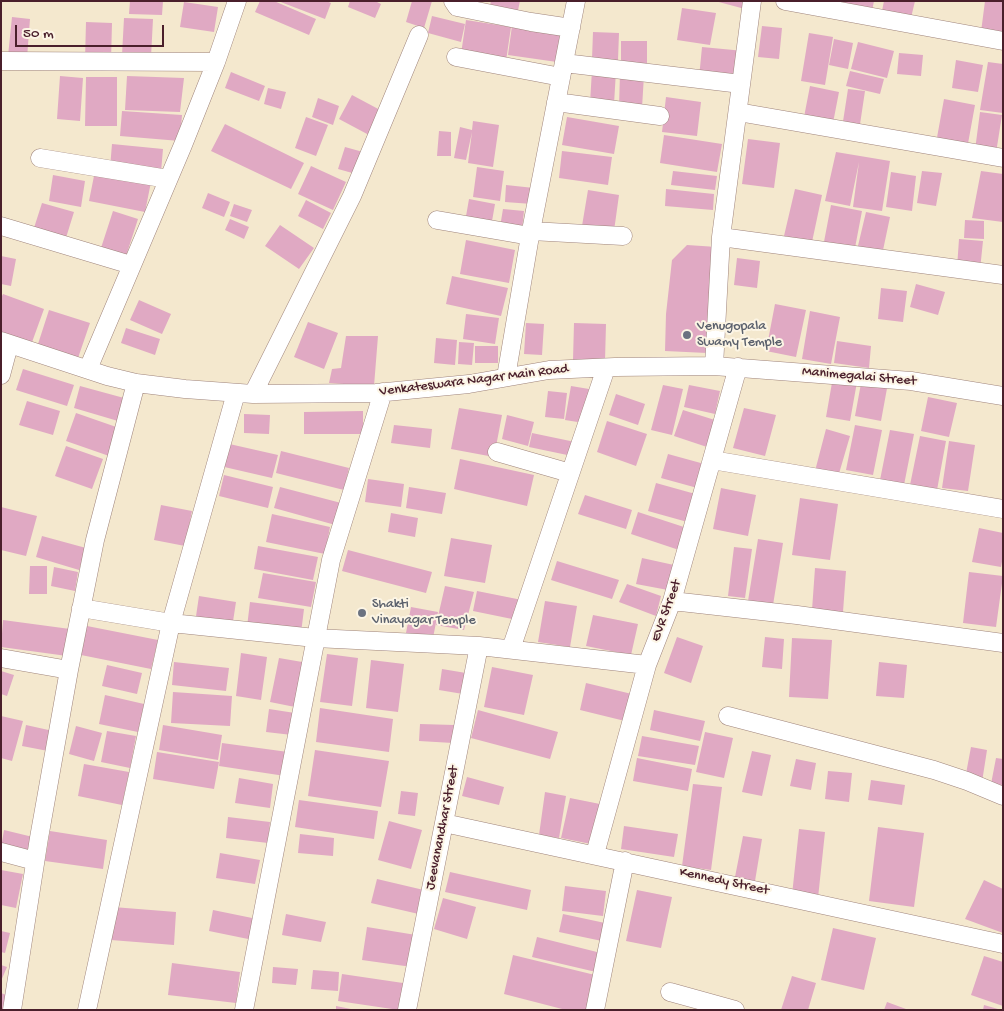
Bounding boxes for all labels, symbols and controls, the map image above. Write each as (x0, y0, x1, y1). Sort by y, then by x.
scale bar (18, 15, 166, 47)
text: 50 m (23, 25, 54, 43)
place label: Venugopala Swamy Temple (697, 319, 782, 352)
marker: Venugopala Swamy Temple (681, 329, 693, 341)
street label: Venkateswara Nagar Main Road (378, 361, 570, 401)
street label: Manimegalai Street (801, 364, 917, 390)
street label: EVR Street (648, 578, 686, 644)
place label: Shakti Vinayagar Temple (372, 597, 476, 630)
marker: Shakti Vinayagar Temple (356, 607, 368, 619)
street label: Jeevanandhar Street (423, 765, 463, 891)
street label: Kennedy Street (678, 864, 770, 900)

